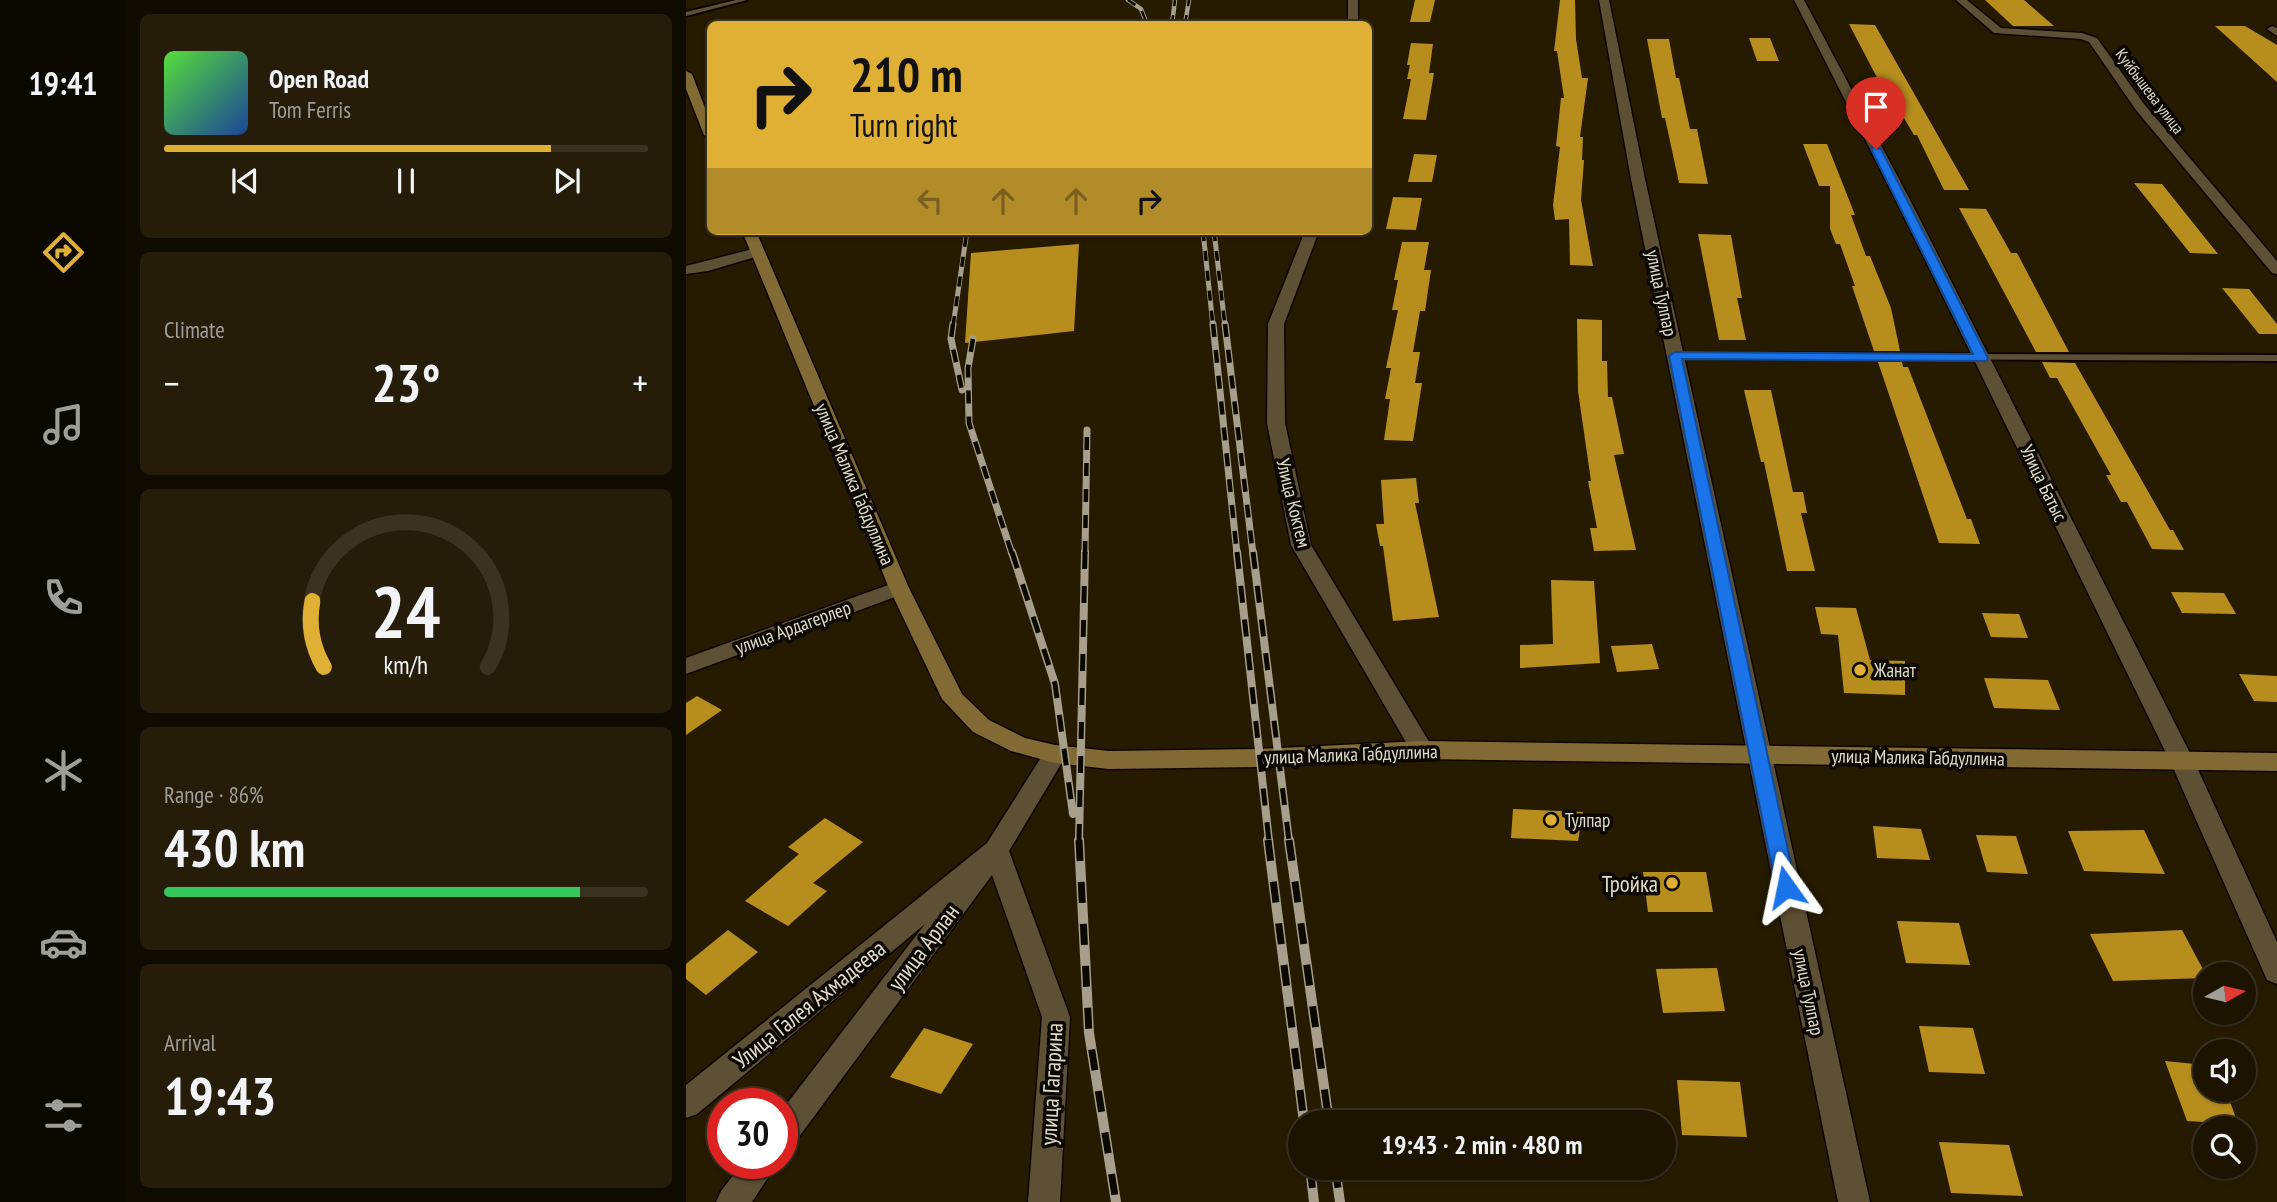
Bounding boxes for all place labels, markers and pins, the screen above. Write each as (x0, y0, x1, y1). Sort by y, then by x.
pin (1846, 77, 1906, 149)
place label: Жанат (1873, 658, 1917, 682)
marker: Жанат (1852, 662, 1868, 678)
place label: Тулпар (1565, 808, 1610, 832)
marker: Тулпар (1543, 812, 1559, 828)
place label: Тройка (1602, 869, 1658, 898)
marker: Тройка (1664, 875, 1680, 891)

